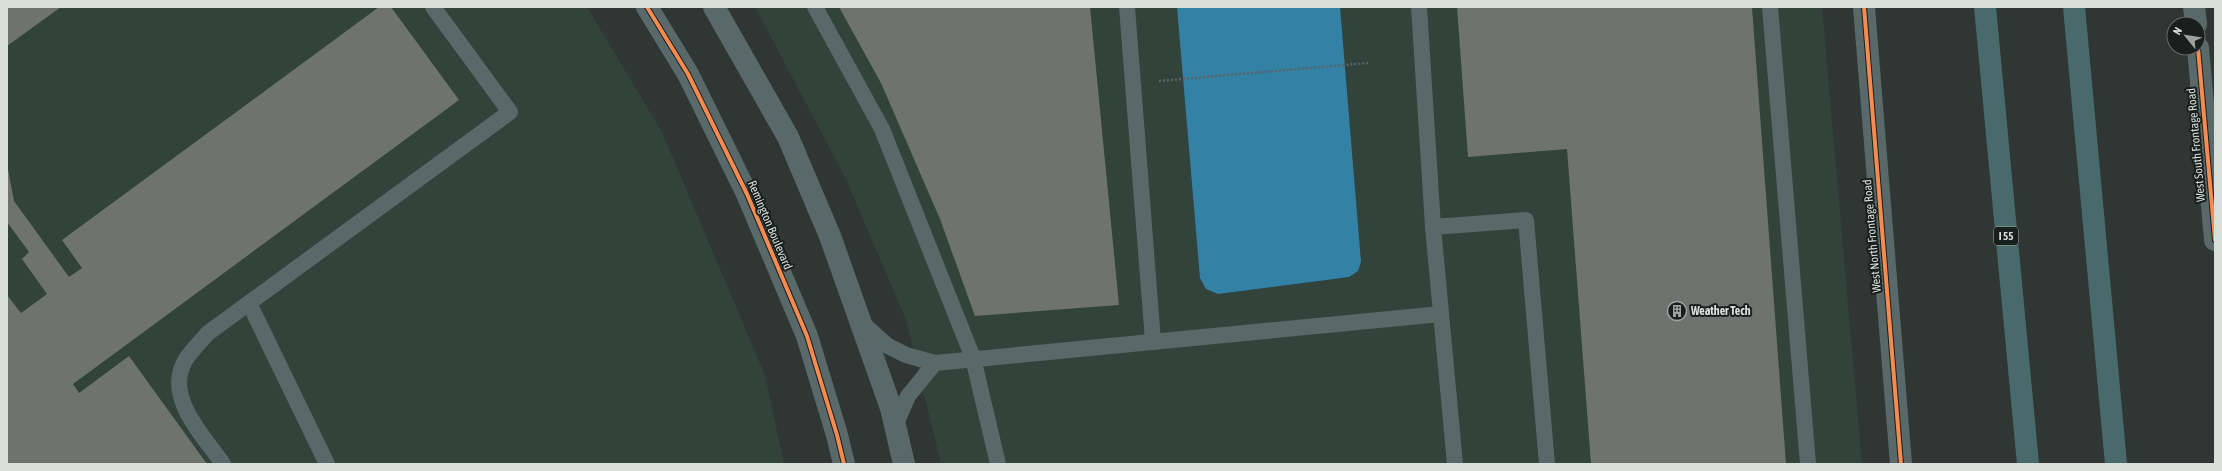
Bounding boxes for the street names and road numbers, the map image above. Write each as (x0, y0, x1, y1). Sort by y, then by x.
street label: West South Frontage Road (2184, 88, 2208, 202)
street label: Remington Boulevard (745, 178, 795, 272)
street label: West North Frontage Road (1860, 179, 1884, 293)
road number: I 55 (1994, 227, 2018, 245)

